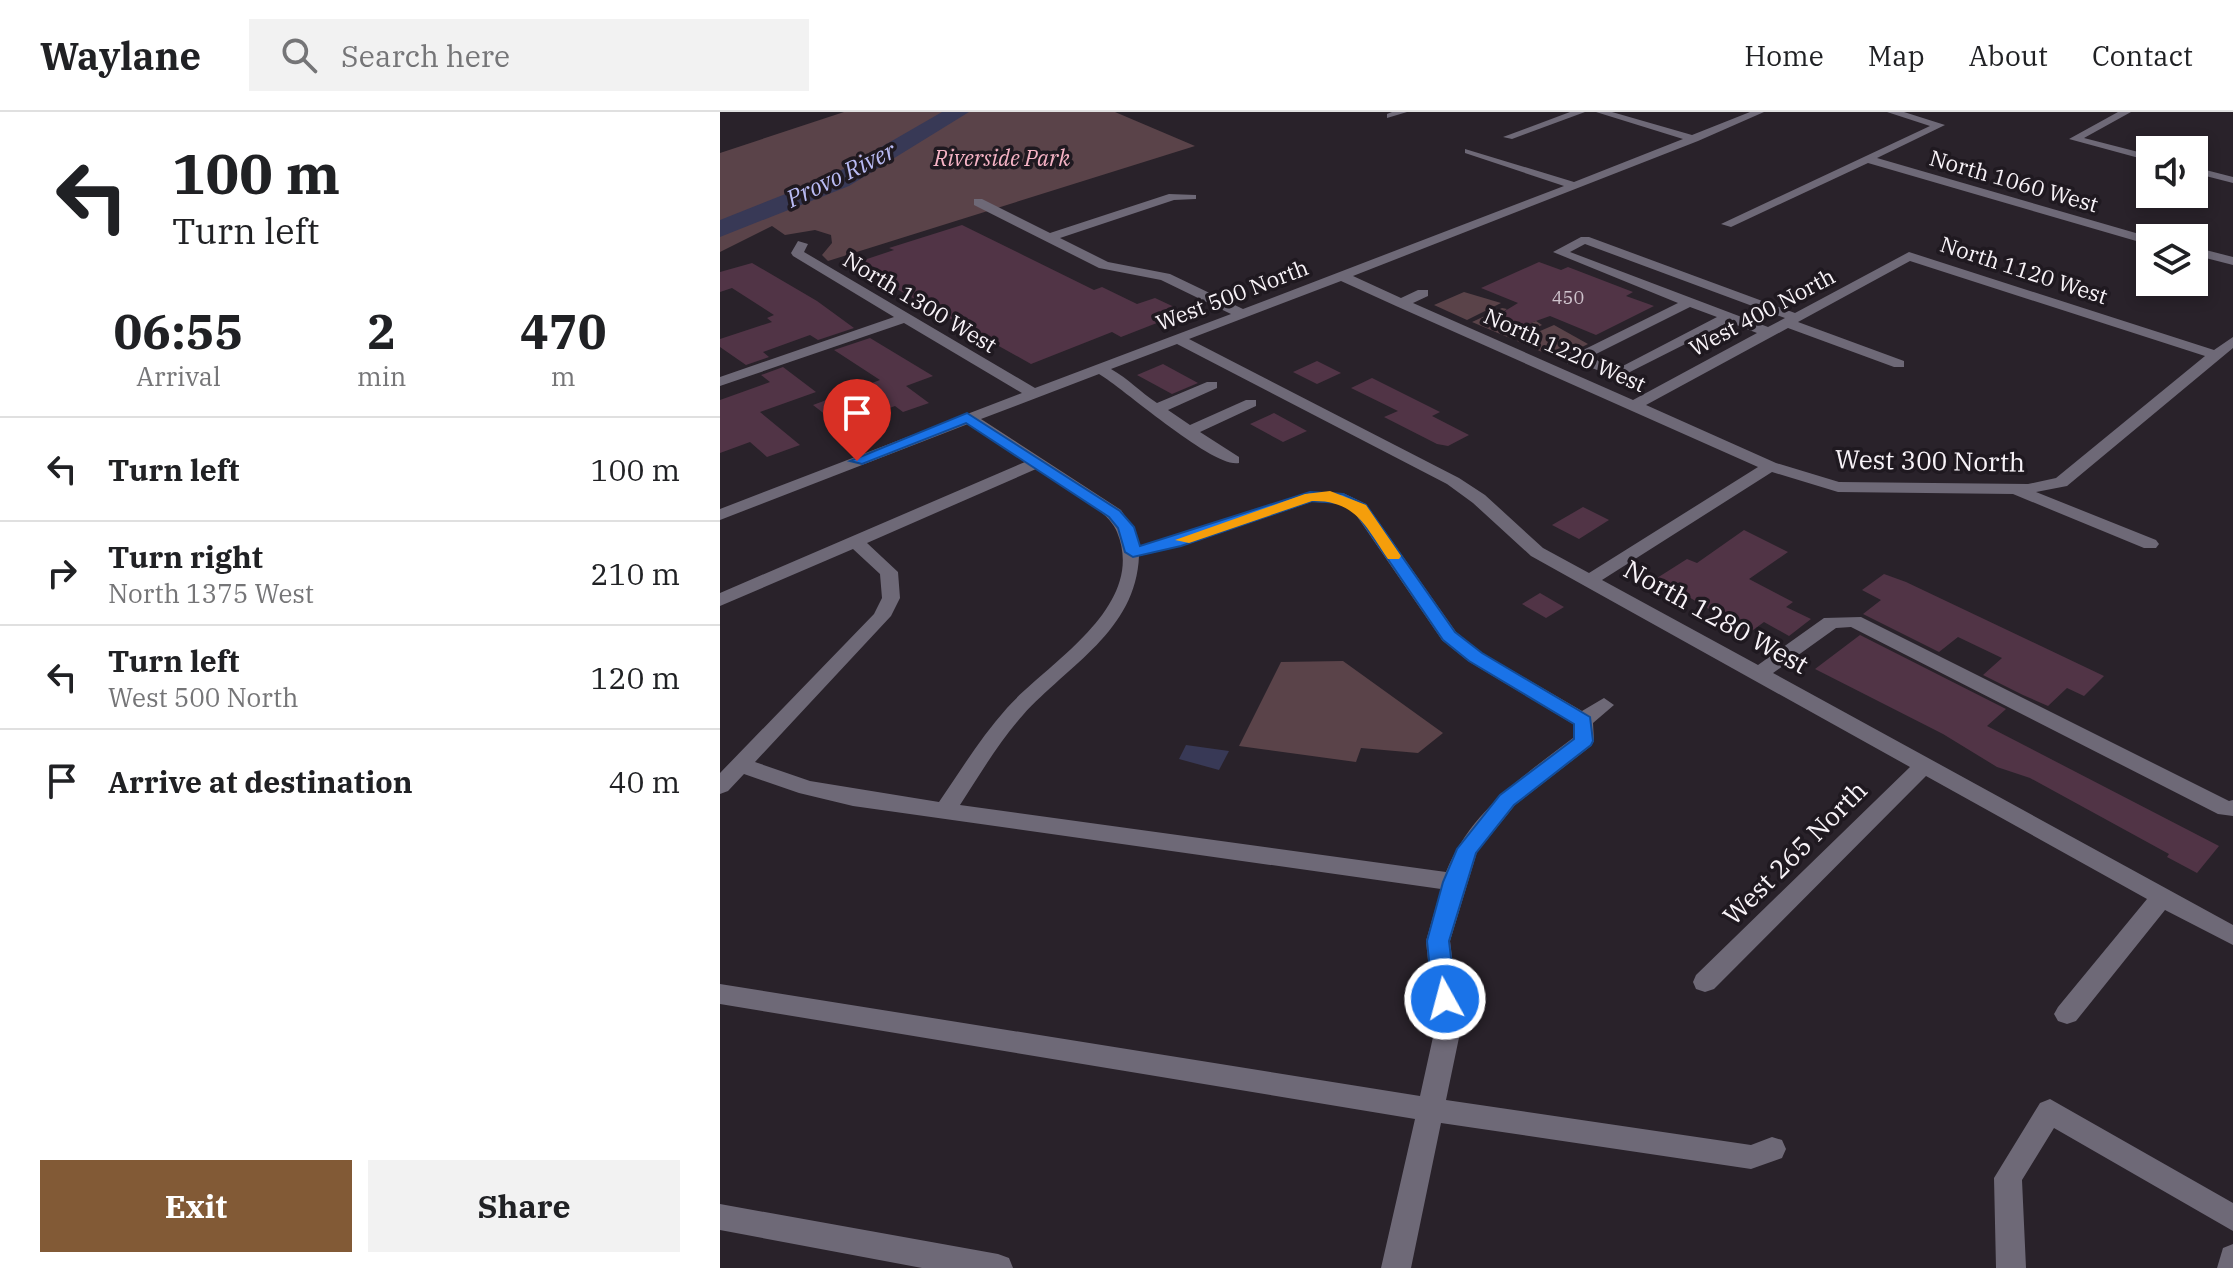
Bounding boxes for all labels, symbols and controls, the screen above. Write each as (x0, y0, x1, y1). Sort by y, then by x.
search box (249, 19, 809, 91)
text: Waylane (40, 31, 201, 80)
icon: search (277, 33, 321, 77)
text: Search here (341, 36, 510, 75)
text: Home (1744, 37, 1824, 74)
text: Map (1868, 37, 1925, 74)
text: About (1969, 37, 2048, 74)
text: Contact (2092, 37, 2193, 74)
water label: Provo River (780, 133, 902, 215)
map controls (2136, 136, 2208, 296)
button: sound (2136, 136, 2208, 208)
text: 100 m (172, 137, 340, 209)
park label: Riverside Park (933, 143, 1071, 172)
street label: North 1060 West (1926, 143, 2102, 219)
icon: left (40, 144, 144, 248)
text: Turn left (172, 207, 319, 254)
button: layers (2136, 224, 2208, 296)
street label: North 1120 West (1937, 229, 2112, 310)
street label: North 1300 West (838, 244, 1003, 359)
street label: West 500 North (1151, 252, 1312, 337)
street label: West 400 North (1684, 261, 1840, 362)
house number: 450 (1552, 286, 1584, 309)
text: 06:55 (114, 300, 243, 362)
text: 2 (367, 300, 396, 362)
text: 470 (520, 300, 606, 362)
street label: North 1220 West (1480, 301, 1651, 398)
text: Arrival (136, 359, 221, 393)
text: min (357, 359, 406, 393)
text: m (551, 359, 576, 393)
pin (823, 379, 891, 461)
icon: arrive (835, 391, 879, 435)
street label: West 300 North (1835, 441, 2026, 479)
icon: left (40, 447, 84, 491)
text: Turn left (108, 450, 240, 489)
text: 100 m (590, 450, 680, 489)
text: Turn right (108, 537, 263, 576)
icon: right (40, 551, 84, 595)
street label: North 1280 West (1618, 551, 1815, 681)
text: 210 m (590, 554, 680, 593)
text: North 1375 West (108, 576, 314, 610)
text: Turn left (108, 641, 240, 680)
icon: left (40, 655, 84, 699)
text: 120 m (590, 658, 680, 697)
text: West 500 North (108, 680, 298, 714)
icon: arrive (40, 759, 84, 803)
text: Arrive at destination (108, 762, 413, 801)
text: 40 m (608, 762, 680, 801)
street label: West 265 North (1715, 773, 1874, 932)
position arrow (1403, 957, 1487, 1041)
button: Exit (40, 1160, 352, 1252)
button: Share (368, 1160, 680, 1252)

